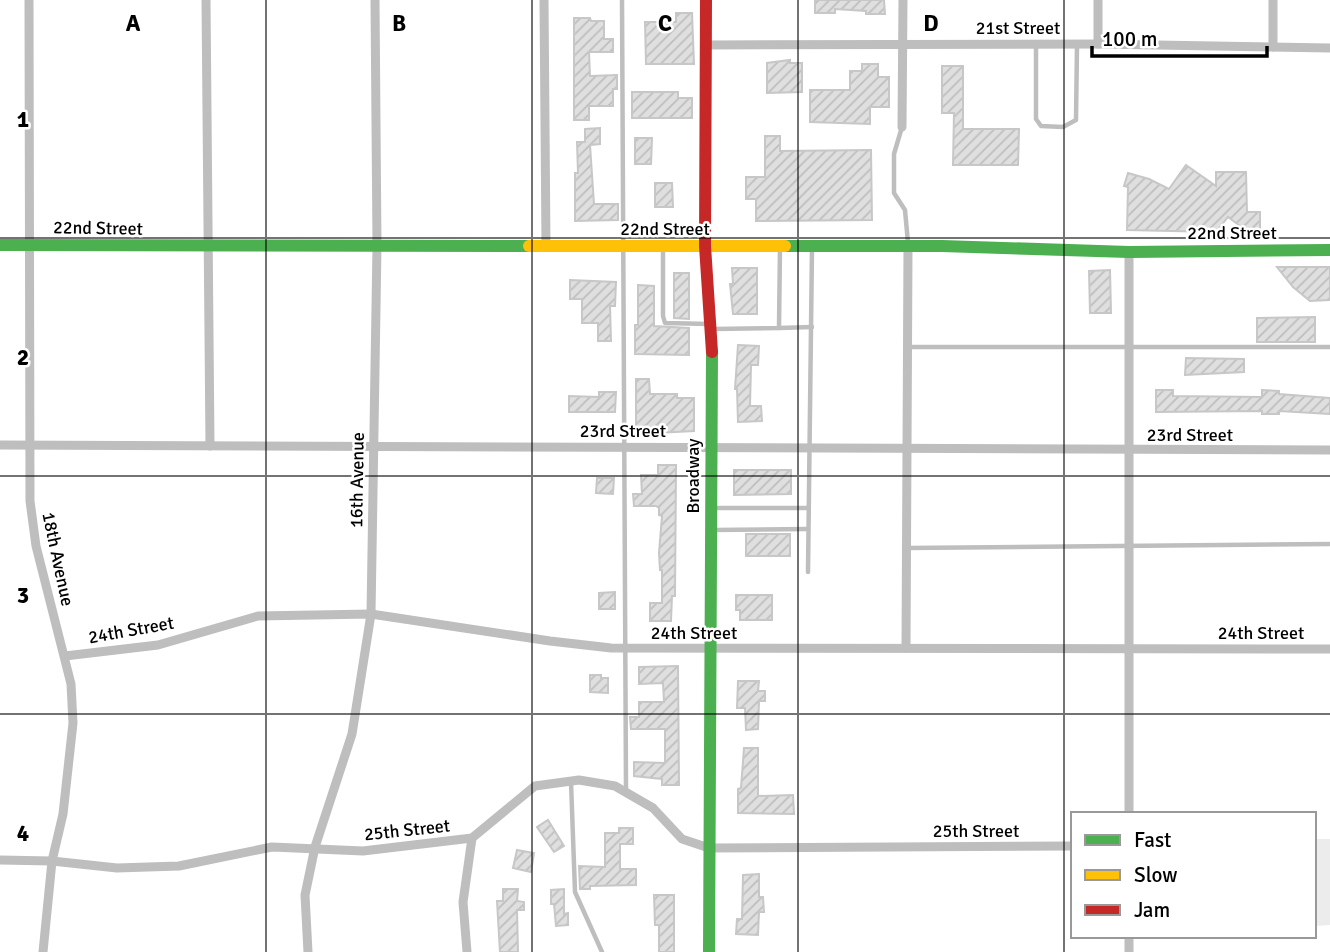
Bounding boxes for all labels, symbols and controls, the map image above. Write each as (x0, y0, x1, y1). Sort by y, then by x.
text: A (126, 9, 141, 38)
text: B (392, 9, 406, 38)
text: C (658, 9, 672, 38)
text: D (923, 9, 939, 38)
scale bar (1092, 14, 1267, 58)
street label: 21st Street (976, 17, 1060, 39)
text: 100 m (1102, 26, 1157, 52)
text: 1 (17, 105, 29, 134)
street label: 22nd Street (53, 216, 143, 240)
street label: 22nd Street (620, 218, 710, 240)
street label: 22nd Street (1187, 222, 1277, 244)
text: 2 (17, 343, 29, 372)
street label: 23rd Street (580, 420, 666, 442)
street label: 23rd Street (1147, 424, 1233, 446)
street label: 16th Avenue (345, 432, 369, 528)
street label: Broadway (682, 438, 704, 514)
street label: 18th Avenue (37, 510, 79, 608)
text: 3 (17, 581, 29, 610)
street label: 24th Street (87, 612, 175, 648)
street label: 24th Street (651, 622, 737, 644)
street label: 24th Street (1218, 622, 1304, 644)
legend (1071, 812, 1316, 938)
street label: 25th Street (363, 815, 451, 845)
text: 4 (17, 819, 29, 848)
street label: 25th Street (933, 820, 1019, 842)
text: Fast (1134, 827, 1171, 853)
text: Slow (1134, 862, 1178, 888)
text: Jam (1134, 897, 1170, 923)

